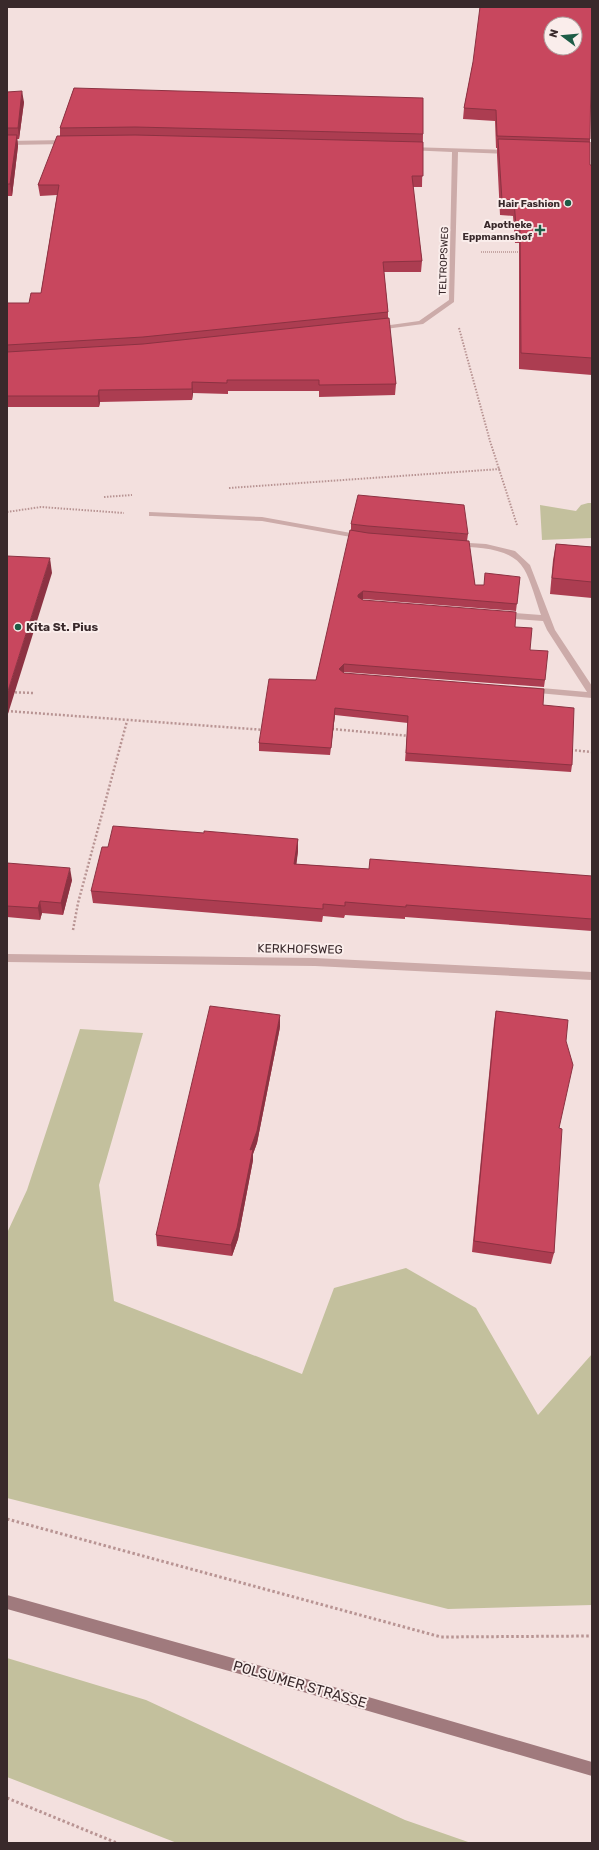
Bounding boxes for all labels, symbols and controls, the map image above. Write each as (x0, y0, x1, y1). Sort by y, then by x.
north arrow (543, 16, 583, 56)
text: N (547, 28, 561, 39)
place label: Hair Fashion (498, 198, 560, 210)
marker: Hair Fashion (563, 198, 573, 208)
place label: Apotheke Eppmannshof (463, 219, 533, 243)
marker: Apotheke Eppmannshof (535, 225, 545, 235)
street label: TELTROPSWEG (437, 226, 451, 296)
place label: Kita St. Pius (26, 620, 98, 634)
marker: Kita St. Pius (13, 622, 23, 632)
street label: KERKHOFSWEG (257, 941, 343, 957)
street label: POLSUMER STRASSE (231, 1657, 369, 1712)

